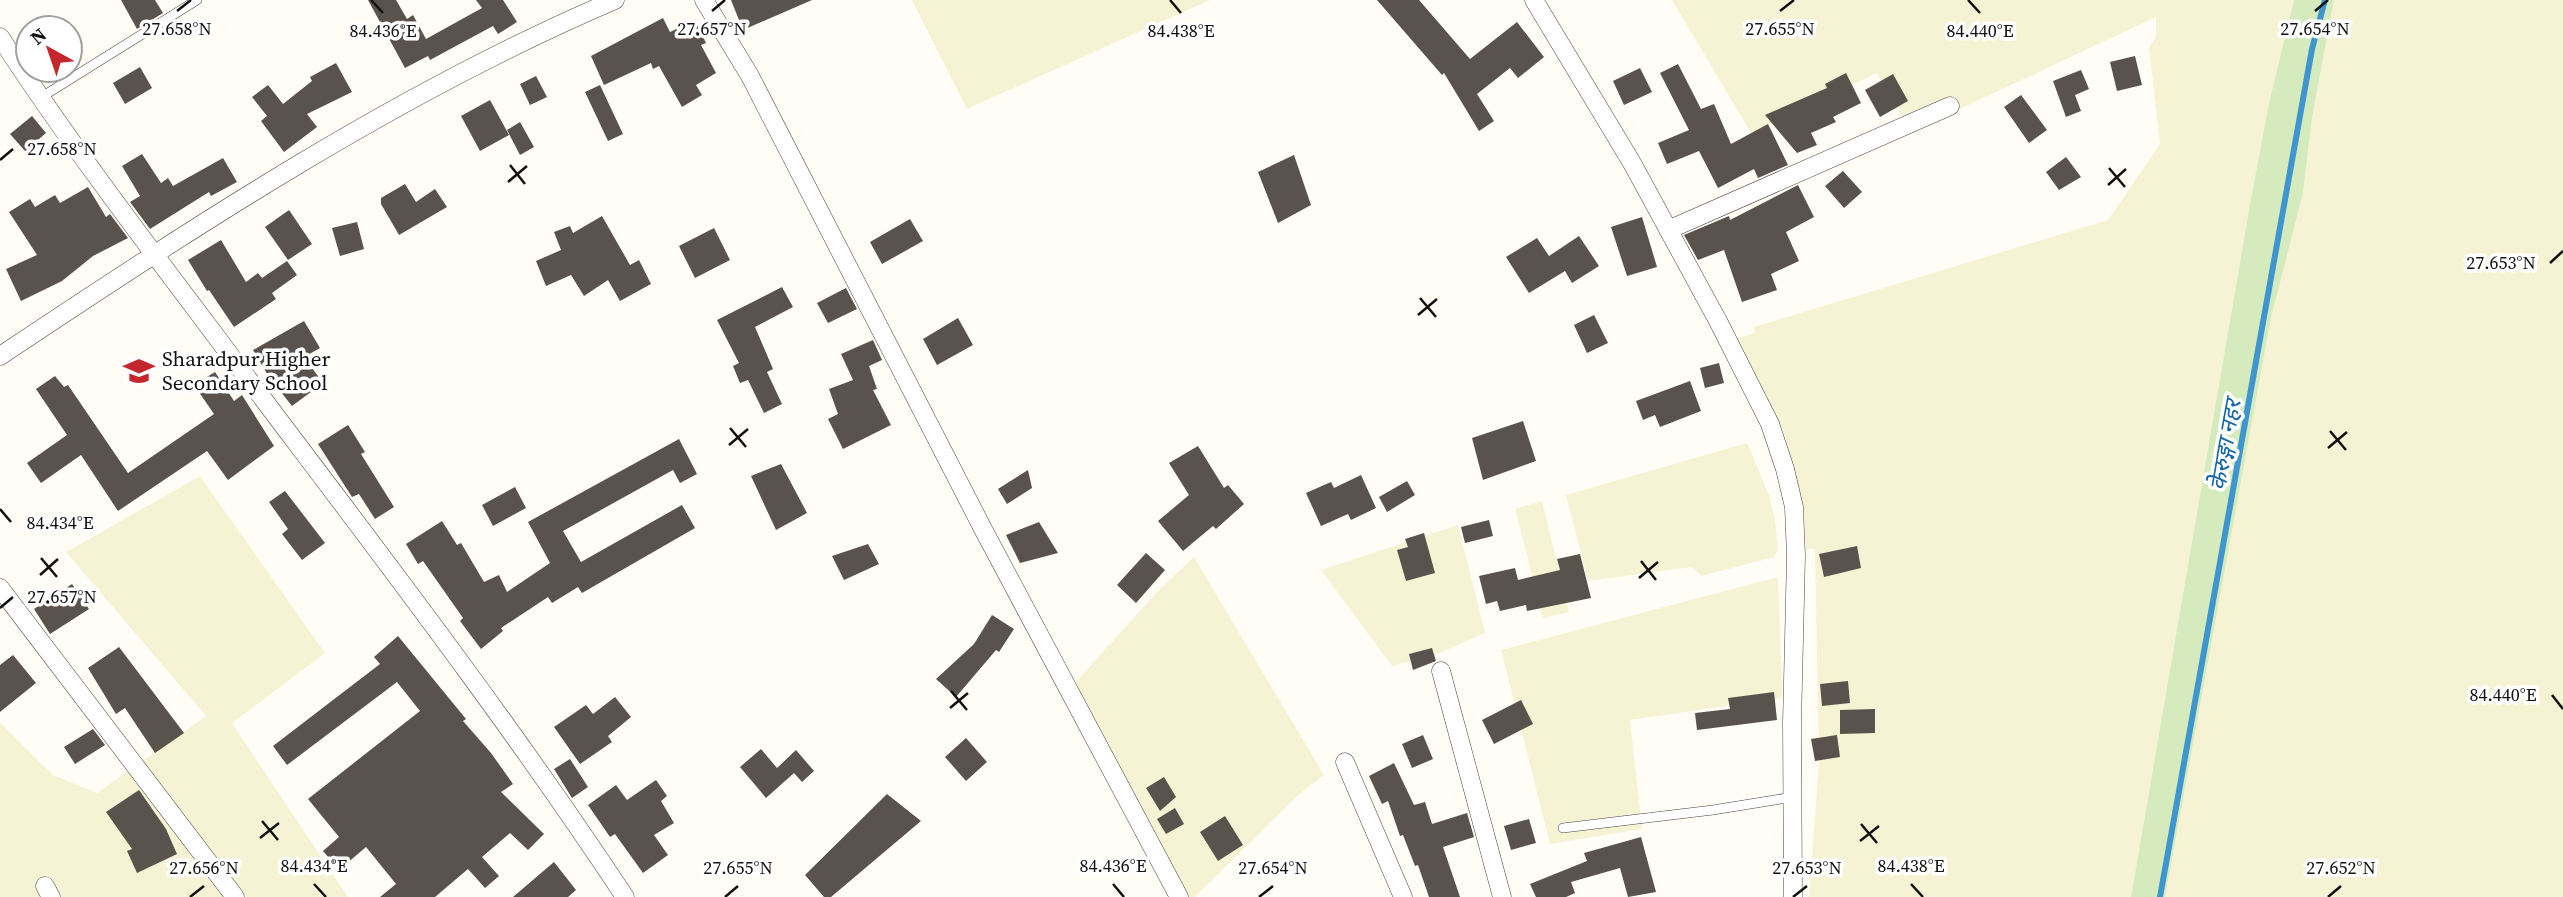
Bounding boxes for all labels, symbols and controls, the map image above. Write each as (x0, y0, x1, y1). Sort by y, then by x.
north arrow (14, 14, 84, 84)
text: 27.658°N (142, 16, 212, 41)
text: 27.657°N (677, 16, 747, 41)
text: 27.655°N (1745, 16, 1815, 41)
text: 27.654°N (2280, 16, 2350, 41)
text: 84.436°E (349, 18, 417, 43)
text: 84.438°E (1147, 18, 1215, 43)
text: 84.440°E (1946, 18, 2014, 43)
text: N (24, 21, 52, 50)
text: 27.658°N (27, 136, 97, 161)
text: 27.653°N (2466, 250, 2536, 275)
place label: Sharadpur Higher Secondary School (162, 344, 330, 397)
school or university icon: Sharadpur Higher Secondary School (122, 354, 156, 388)
water label: केेरुङ्गा नहर (2201, 393, 2250, 493)
text: 84.434°E (26, 510, 94, 535)
text: 27.657°N (27, 584, 97, 609)
text: 84.440°E (2469, 682, 2537, 707)
text: 84.434°E (280, 853, 348, 878)
text: 84.436°E (1079, 853, 1147, 878)
text: 84.438°E (1877, 853, 1945, 878)
text: 27.656°N (169, 855, 239, 880)
text: 27.655°N (703, 855, 773, 880)
text: 27.654°N (1238, 855, 1308, 880)
text: 27.653°N (1772, 855, 1842, 880)
text: 27.652°N (2306, 855, 2376, 880)

